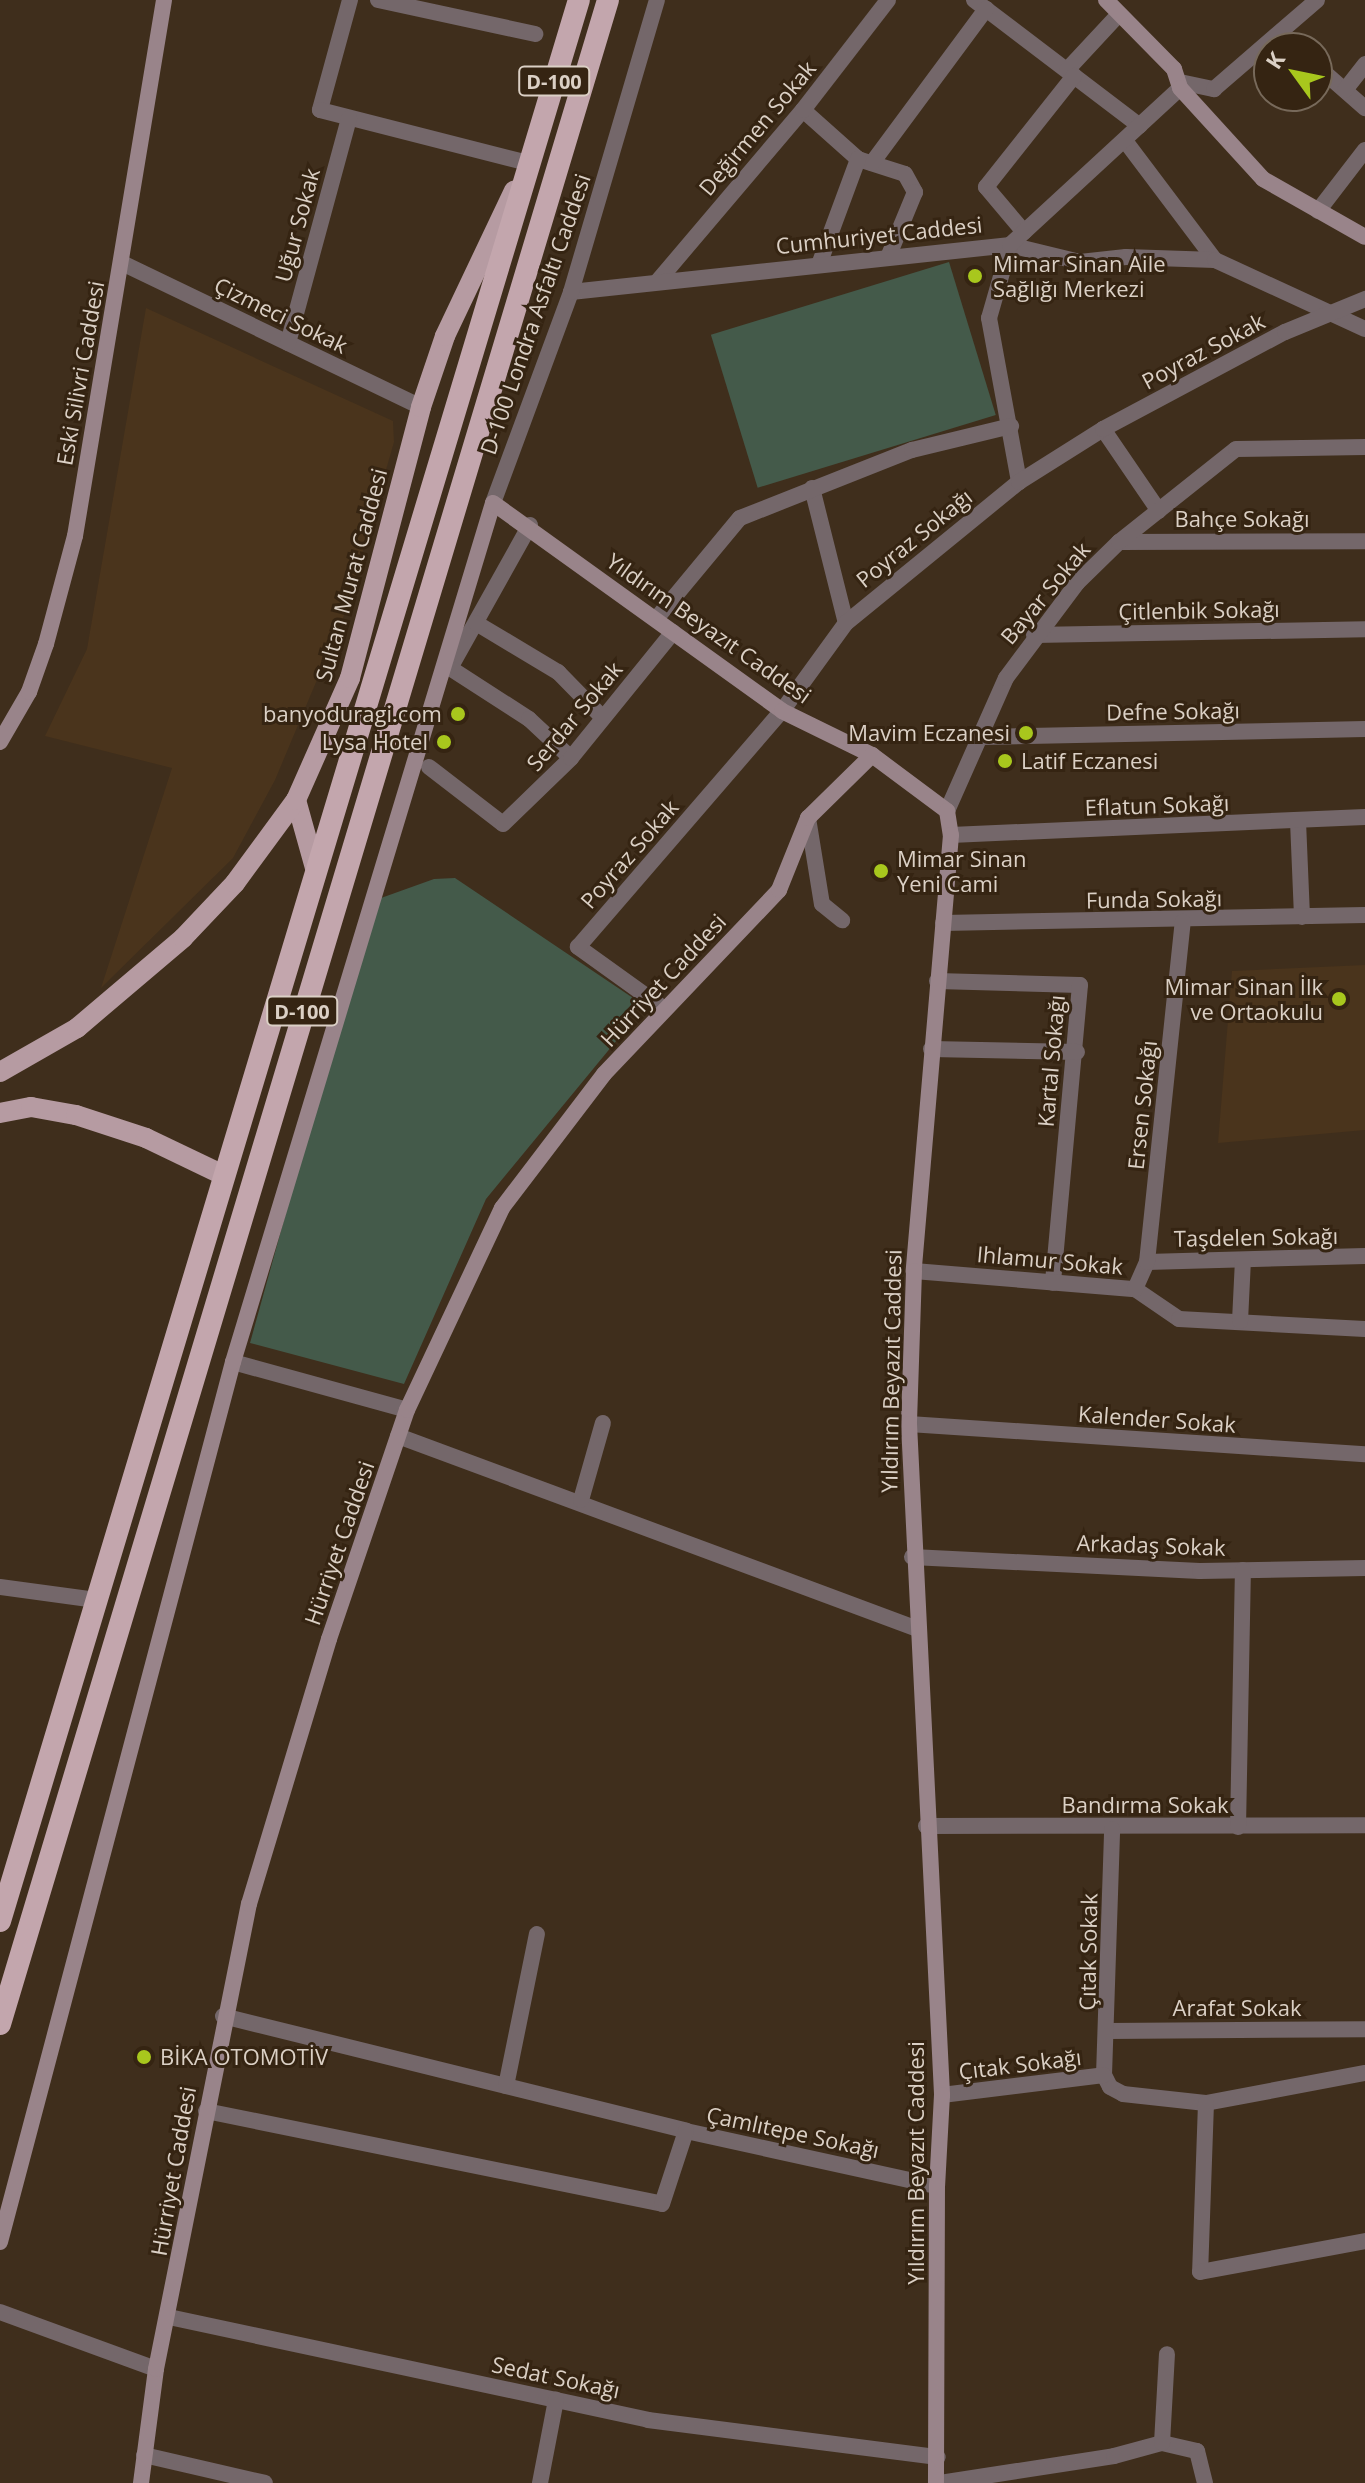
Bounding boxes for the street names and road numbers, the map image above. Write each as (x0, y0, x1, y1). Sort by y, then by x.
street label: Değirmen Sokak (693, 55, 821, 201)
road number: D-100 (518, 65, 590, 97)
street label: Uğur Sokak (269, 165, 325, 285)
street label: D-100 Londra Asfaltı Caddesi (474, 170, 596, 458)
street label: Cumhuriyet Caddesi (774, 211, 984, 259)
street label: Çizmeci Sokak (210, 271, 352, 359)
street label: Eski Silivri Caddesi (51, 279, 109, 467)
street label: Poyraz Sokak (1137, 308, 1269, 394)
street label: Sultan Murat Caddesi (310, 465, 392, 685)
street label: Poyraz Sokağı (851, 483, 977, 593)
street label: Bahçe Sokağı (1174, 506, 1310, 532)
street label: Bayar Sokak (995, 537, 1095, 649)
street label: Yıldırım Beyazıt Caddesi (602, 547, 816, 709)
street label: Çitlenbik Sokağı (1118, 595, 1280, 625)
street label: Serdar Sokak (521, 656, 627, 776)
street label: Defne Sokağı (1106, 697, 1240, 725)
street label: Eflatun Sokağı (1084, 789, 1230, 821)
street label: Poyraz Sokak (575, 794, 683, 914)
street label: Funda Sokağı (1086, 885, 1222, 913)
street label: Hürriyet Caddesi (595, 908, 731, 1052)
street label: Kartal Sokağı (1032, 994, 1070, 1128)
road number: D-100 (266, 995, 338, 1027)
street label: Ersen Sokağı (1122, 1039, 1162, 1171)
street label: Taşdelen Sokağı (1174, 1222, 1338, 1252)
street label: Ihlamur Sokak (976, 1240, 1124, 1280)
street label: Yıldırım Beyazıt Caddesi (876, 1249, 906, 1493)
street label: Kalender Sokak (1077, 1400, 1237, 1438)
street label: Hürriyet Caddesi (299, 1458, 379, 1628)
street label: Arkadaş Sokak (1076, 1529, 1226, 1561)
street label: Bandırma Sokak (1062, 1792, 1228, 1818)
street label: Çıtak Sokak (1074, 1893, 1102, 2011)
street label: Arafat Sokak (1173, 1995, 1301, 2021)
street label: Yıldırım Beyazıt Caddesi (903, 2041, 929, 2285)
street label: Çıtak Sokağı (957, 2043, 1083, 2085)
street label: Hürriyet Caddesi (145, 2084, 201, 2258)
street label: Çamlıtepe Sokağı (704, 2101, 882, 2163)
street label: Sedat Sokağı (490, 2351, 622, 2403)

